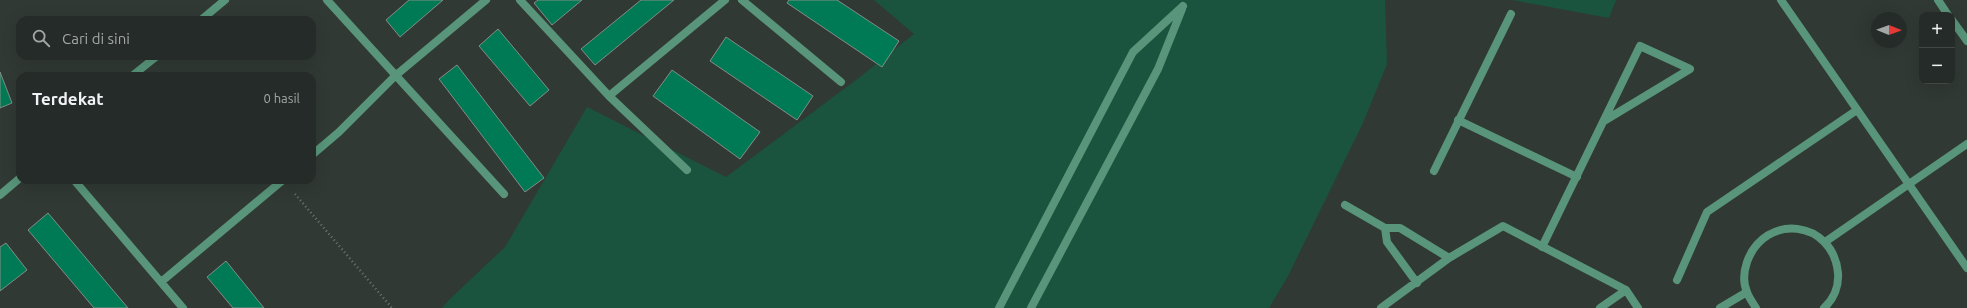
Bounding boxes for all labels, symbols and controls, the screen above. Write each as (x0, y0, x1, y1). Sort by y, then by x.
north arrow (1871, 12, 1907, 48)
map controls (1919, 12, 1955, 84)
button: + (1919, 12, 1955, 48)
search box (16, 16, 316, 60)
icon: search (30, 27, 52, 49)
text: Cari di sini (62, 30, 130, 47)
button: − (1919, 48, 1955, 84)
text: Terdekat (32, 89, 104, 108)
text: 0 hasil (263, 91, 300, 105)

